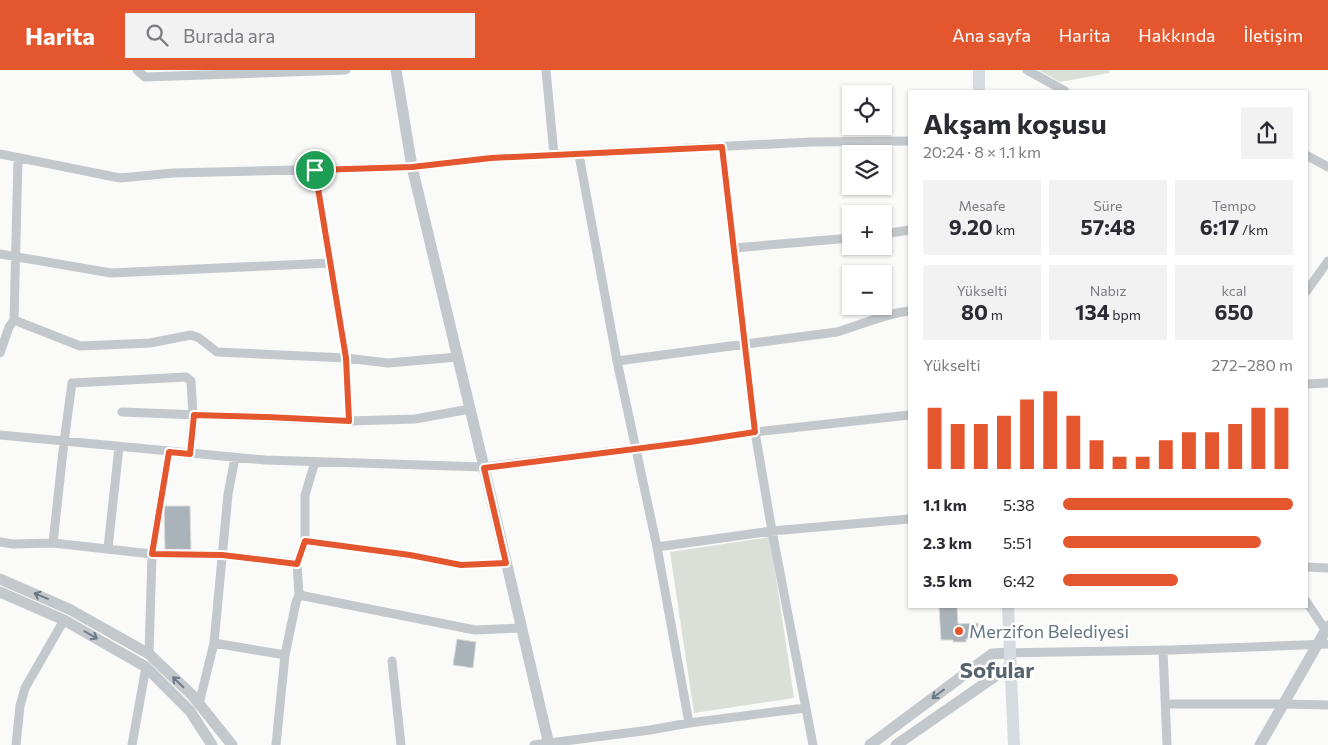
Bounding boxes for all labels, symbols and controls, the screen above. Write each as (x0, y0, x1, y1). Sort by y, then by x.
search box (125, 13, 475, 58)
text: Harita (25, 21, 95, 50)
icon: search (143, 21, 171, 49)
text: Burada ara (183, 24, 275, 47)
text: Ana sayfa (952, 24, 1031, 46)
text: Harita (1059, 24, 1110, 46)
text: Hakkında (1138, 24, 1216, 46)
text: İletişim (1244, 24, 1303, 46)
map controls (842, 85, 892, 315)
button: locate (842, 85, 892, 135)
text: Akşam koşusu (923, 106, 1107, 140)
button: share (1241, 107, 1293, 159)
text: 20:24 · 8 × 1.1 km (923, 142, 1041, 161)
button: layers (842, 145, 892, 195)
pin (294, 149, 336, 191)
icon: arrive (301, 156, 329, 184)
text: Mesafe (958, 197, 1006, 214)
text: Süre (1094, 197, 1122, 214)
text: Tempo (1212, 197, 1256, 214)
button: + (842, 205, 892, 255)
text: 9.20 (949, 214, 993, 239)
text: 57:48 (1080, 214, 1136, 239)
text: 6:17 (1200, 214, 1239, 239)
text: km (993, 221, 1015, 238)
text: /km (1239, 221, 1268, 238)
button: − (842, 265, 892, 315)
text: Yükselti (957, 282, 1007, 299)
text: Nabız (1090, 282, 1126, 299)
text: kcal (1221, 282, 1247, 299)
text: 80 (961, 299, 988, 324)
text: 134 (1075, 299, 1110, 324)
text: 650 (1214, 299, 1254, 324)
text: m (988, 306, 1003, 323)
text: bpm (1110, 306, 1141, 323)
text: Yükselti (923, 355, 981, 374)
text: 272–280 m (1211, 355, 1293, 374)
text: 1.1 km (923, 495, 967, 514)
text: 5:38 (1003, 495, 1035, 514)
text: 2.3 km (923, 533, 972, 552)
text: 5:51 (1003, 533, 1032, 552)
text: 3.5 km (923, 571, 972, 590)
text: 6:42 (1003, 571, 1035, 590)
one-way arrow (34, 591, 49, 601)
place label: Merzifon Belediyesi (969, 620, 1129, 642)
marker: Merzifon Belediyesi (953, 625, 965, 637)
one-way arrow (84, 631, 98, 641)
district label: Sofular (960, 656, 1034, 683)
one-way arrow (171, 676, 184, 688)
one-way arrow (931, 689, 945, 699)

